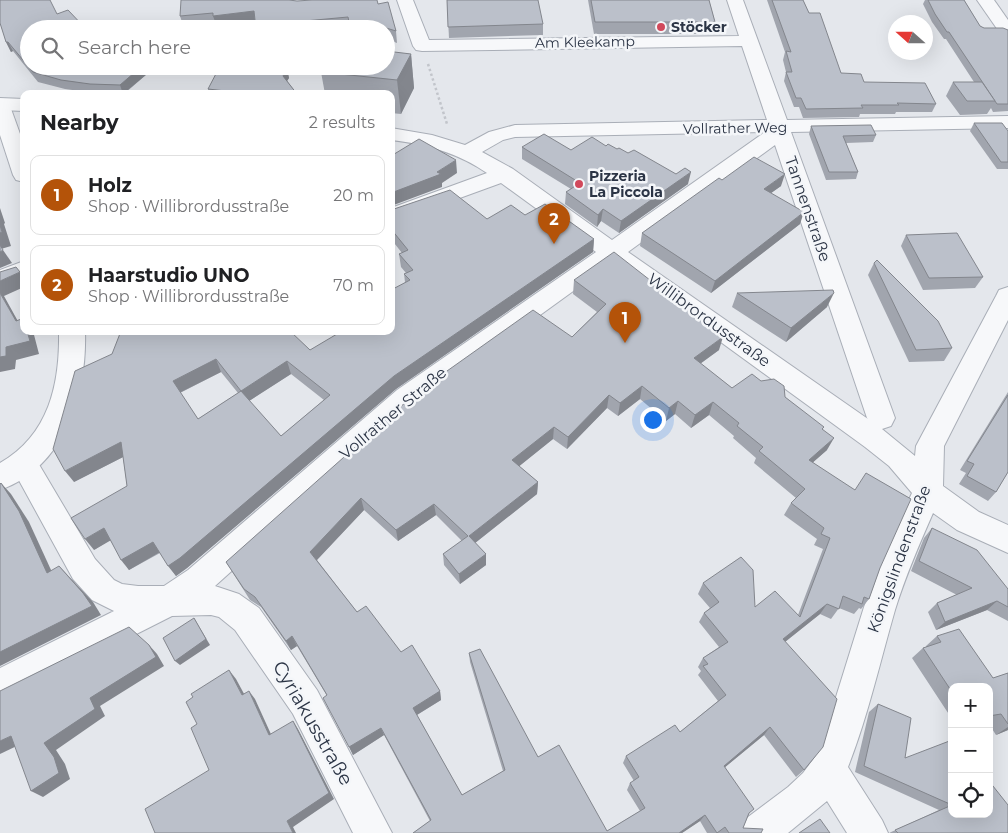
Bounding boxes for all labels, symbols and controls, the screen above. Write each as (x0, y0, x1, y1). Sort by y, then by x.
north arrow (888, 15, 933, 60)
place label: Stöcker (671, 18, 727, 36)
search box (20, 20, 395, 75)
marker: Stöcker (655, 21, 667, 33)
street label: Am Kleekamp (535, 32, 635, 52)
icon: search (38, 34, 66, 62)
text: Search here (78, 36, 191, 59)
text: Nearby (40, 110, 119, 135)
text: 2 results (309, 113, 375, 132)
street label: Vollrather Weg (683, 118, 787, 138)
street label: Tannenstraße (781, 154, 835, 264)
place label: Pizzeria La Piccola (589, 167, 663, 201)
text: Holz (88, 174, 132, 197)
marker: Pizzeria La Piccola (573, 178, 585, 190)
text: 1 (54, 186, 60, 205)
text: 20 m (333, 186, 374, 205)
text: Shop · Willibrordusstraße (88, 197, 289, 216)
pin: 2 (538, 203, 570, 244)
text: Haarstudio UNO (88, 264, 249, 287)
street label: Willibrordusstraße (644, 269, 774, 371)
text: 2 (52, 276, 62, 295)
text: 70 m (333, 276, 374, 295)
text: Shop · Willibrordusstraße (88, 287, 289, 306)
pin: 1 (609, 302, 641, 343)
street label: Vollrather Straße (336, 363, 450, 463)
your location (640, 407, 666, 433)
street label: Königslindenstraße (863, 483, 935, 635)
street label: Cyriakusstraße (268, 657, 358, 789)
map controls (948, 683, 993, 818)
button: + (948, 683, 993, 728)
button: − (948, 728, 993, 773)
button: locate (948, 773, 993, 818)

